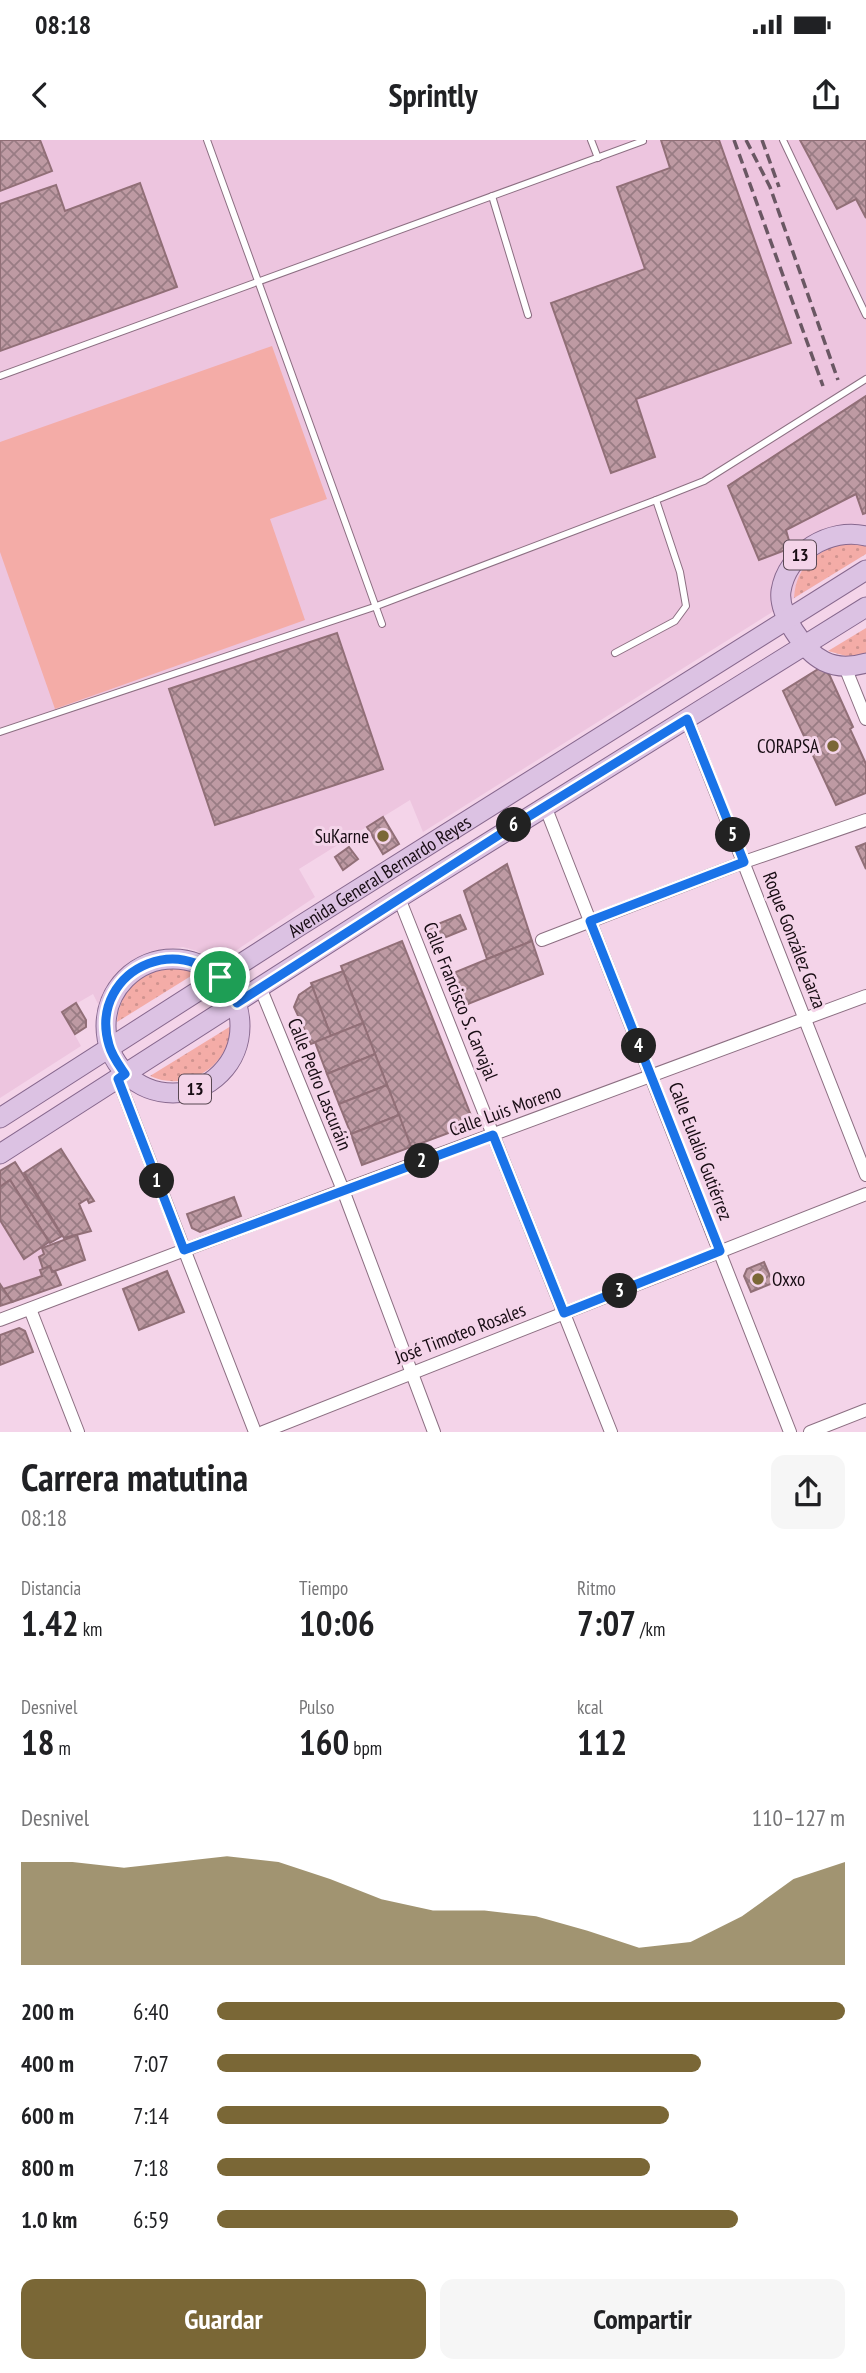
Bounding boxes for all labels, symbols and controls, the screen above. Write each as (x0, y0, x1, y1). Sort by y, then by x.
text: 08:18 (35, 8, 91, 41)
text: Sprintly (388, 74, 478, 116)
icon: back (21, 76, 59, 114)
icon: share (807, 76, 845, 114)
road number: 13 (784, 540, 816, 570)
place label: CORAPSA (757, 734, 819, 758)
marker: CORAPSA (825, 738, 841, 754)
pin: 6 (496, 808, 532, 842)
street label: Avenida General Bernardo Reyes (283, 809, 475, 942)
text: 6 (509, 812, 518, 836)
pin: 5 (716, 818, 750, 852)
text: 5 (728, 822, 737, 846)
place label: SuKarne (315, 824, 369, 848)
marker: SuKarne (375, 828, 391, 844)
street label: Roque González Garza (758, 868, 832, 1012)
street label: Calle Francisco S. Carvajal (418, 918, 504, 1084)
pin (190, 947, 250, 1007)
icon: arrive (201, 958, 239, 996)
street label: Calle Pedro Lascuráin (283, 1014, 357, 1154)
pin: 4 (622, 1028, 656, 1063)
text: 4 (634, 1033, 643, 1057)
road number: 13 (179, 1074, 211, 1104)
street label: Calle Luis Moreno (446, 1079, 564, 1141)
street label: Calle Eulalio Gutiérrez (664, 1079, 738, 1223)
pin: 2 (404, 1144, 440, 1178)
text: 2 (417, 1148, 426, 1172)
pin: 1 (140, 1164, 174, 1198)
text: 1 (152, 1168, 161, 1192)
place label: Oxxo (772, 1267, 805, 1291)
marker: Oxxo (750, 1271, 766, 1287)
pin: 3 (602, 1274, 638, 1308)
text: 3 (615, 1278, 624, 1302)
street label: José Timoteo Rosales (390, 1297, 529, 1369)
text: Carrera matutina (21, 1452, 248, 1501)
button: share (771, 1455, 845, 1529)
text: 08:18 (21, 1503, 67, 1532)
text: Distancia (21, 1576, 81, 1600)
text: Tiempo (299, 1576, 348, 1600)
text: Ritmo (577, 1576, 616, 1600)
text: 1.42 (21, 1600, 79, 1646)
text: 10:06 (299, 1600, 375, 1646)
text: 7:07 (577, 1600, 636, 1646)
text: km (79, 1617, 102, 1641)
text: /km (636, 1617, 665, 1641)
text: Desnivel (21, 1695, 77, 1719)
text: Pulso (299, 1695, 334, 1719)
text: kcal (577, 1695, 603, 1719)
text: 18 (21, 1719, 54, 1765)
text: 160 (299, 1719, 349, 1765)
text: 112 (577, 1719, 627, 1765)
text: m (54, 1736, 71, 1760)
text: bpm (349, 1736, 382, 1760)
text: Desnivel (21, 1803, 89, 1832)
text: 110–127 m (752, 1803, 845, 1832)
text: 200 m (21, 1997, 74, 2026)
text: 6:40 (133, 1997, 169, 2026)
text: 400 m (21, 2049, 74, 2078)
text: 7:07 (133, 2049, 169, 2078)
text: 600 m (21, 2101, 74, 2130)
text: 7:14 (133, 2101, 169, 2130)
text: 800 m (21, 2153, 74, 2182)
text: 7:18 (133, 2153, 169, 2182)
text: 1.0 km (21, 2205, 77, 2234)
text: 6:59 (133, 2205, 169, 2234)
button: Guardar (21, 2279, 426, 2359)
button: Compartir (440, 2279, 845, 2359)

